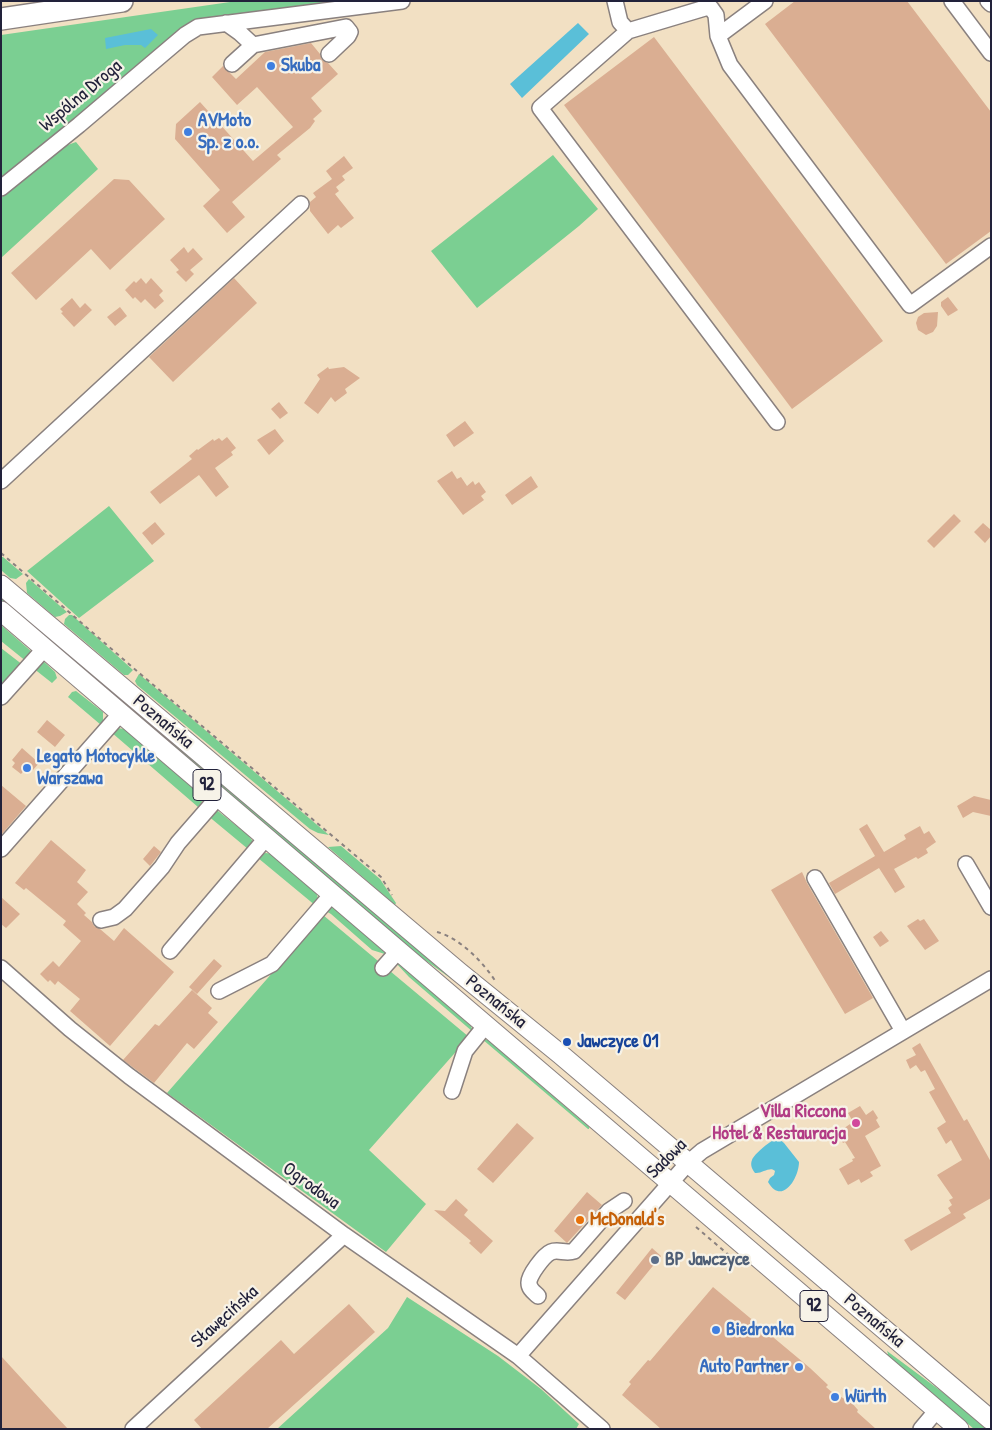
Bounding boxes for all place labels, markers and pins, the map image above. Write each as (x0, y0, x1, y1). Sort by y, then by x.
place label: Skuba (281, 55, 320, 77)
marker: Skuba (265, 60, 277, 72)
place label: AVMoto Sp. z o.o. (198, 110, 259, 154)
marker: AVMoto Sp. z o.o. (182, 126, 194, 138)
place label: Legato Motocykle Warszawa (37, 746, 155, 790)
marker: Legato Motocykle Warszawa (21, 762, 33, 774)
place label: Jawczyce 01 (577, 1031, 659, 1053)
marker: Jawczyce 01 (561, 1036, 573, 1048)
place label: Villa Riccona Hotel & Restauracja (712, 1101, 846, 1145)
marker: Villa Riccona Hotel & Restauracja (850, 1117, 862, 1129)
place label: McDonald's (590, 1209, 664, 1231)
marker: McDonald's (574, 1214, 586, 1226)
place label: BP Jawczyce (665, 1249, 750, 1271)
marker: BP Jawczyce (649, 1254, 661, 1266)
place label: Biedronka (726, 1319, 794, 1341)
marker: Biedronka (710, 1324, 722, 1336)
place label: Auto Partner (700, 1356, 789, 1378)
marker: Auto Partner (793, 1361, 805, 1373)
place label: Würth (845, 1386, 886, 1408)
marker: Würth (829, 1391, 841, 1403)

